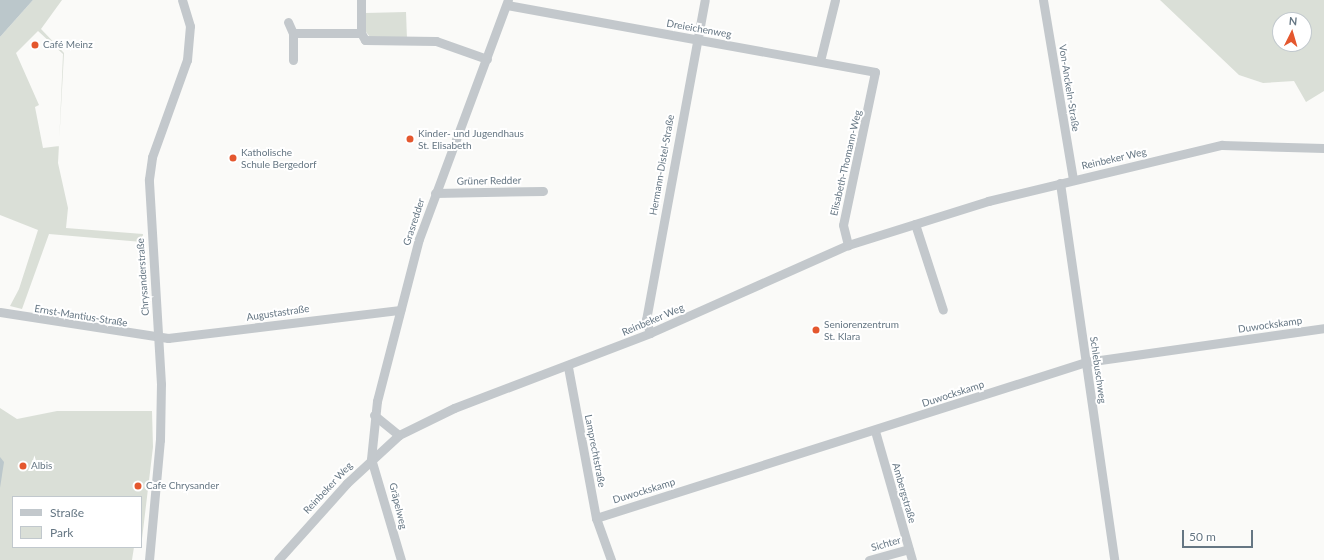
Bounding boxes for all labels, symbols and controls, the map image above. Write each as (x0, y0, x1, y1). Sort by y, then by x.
north arrow (1272, 12, 1312, 52)
text: N (1288, 14, 1298, 27)
street label: Dreieichenweg (666, 17, 732, 41)
place label: Café Meinz (43, 39, 93, 51)
marker: Café Meinz (30, 40, 40, 50)
street label: Von-Anckeln-Straße (1056, 43, 1082, 133)
street label: Elisabeth-Thomann-Weg (828, 109, 864, 217)
street label: Hermann-Distel-Straße (647, 114, 677, 216)
place label: Kinder- und Jugendhaus St. Elisabeth (418, 127, 524, 150)
marker: Kinder- und Jugendhaus St. Elisabeth (405, 134, 415, 144)
place label: Katholische Schule Bergedorf (241, 146, 317, 170)
street label: Reinbeker Weg (1080, 146, 1148, 172)
marker: Katholische Schule Bergedorf (228, 153, 238, 163)
street label: Grüner Redder (456, 174, 522, 188)
street label: Grasredder (401, 197, 427, 247)
street label: Chrysanderstraße (134, 238, 152, 316)
street label: Reinbeker Weg (620, 301, 686, 339)
street label: Ernst-Mantius-Straße (34, 303, 128, 329)
street label: Augustastraße (246, 303, 310, 323)
street label: Duwockskamp (1237, 315, 1303, 335)
place label: Seniorenzentrum St. Klara (824, 318, 899, 342)
marker: Seniorenzentrum St. Klara (811, 325, 821, 335)
street label: Schlebuschweg (1087, 336, 1109, 404)
street label: Duwockskamp (920, 378, 986, 410)
street label: Lamprechtstraße (582, 414, 608, 488)
place label: Albis (31, 460, 52, 472)
street label: Reinbeker Weg (301, 460, 355, 516)
marker: Albis (18, 461, 28, 471)
street label: Ambergstraße (890, 461, 918, 525)
street label: Duwockskamp (611, 476, 677, 506)
place label: Cafe Chrysander (146, 480, 219, 492)
marker: Cafe Chrysander (133, 481, 143, 491)
street label: Gräpelweg (386, 482, 410, 530)
legend (12, 496, 142, 548)
text: Straße (50, 505, 84, 520)
scale bar (1184, 522, 1255, 548)
text: Park (50, 525, 73, 540)
text: 50 m (1189, 529, 1216, 544)
street label: Sichter (870, 534, 902, 554)

